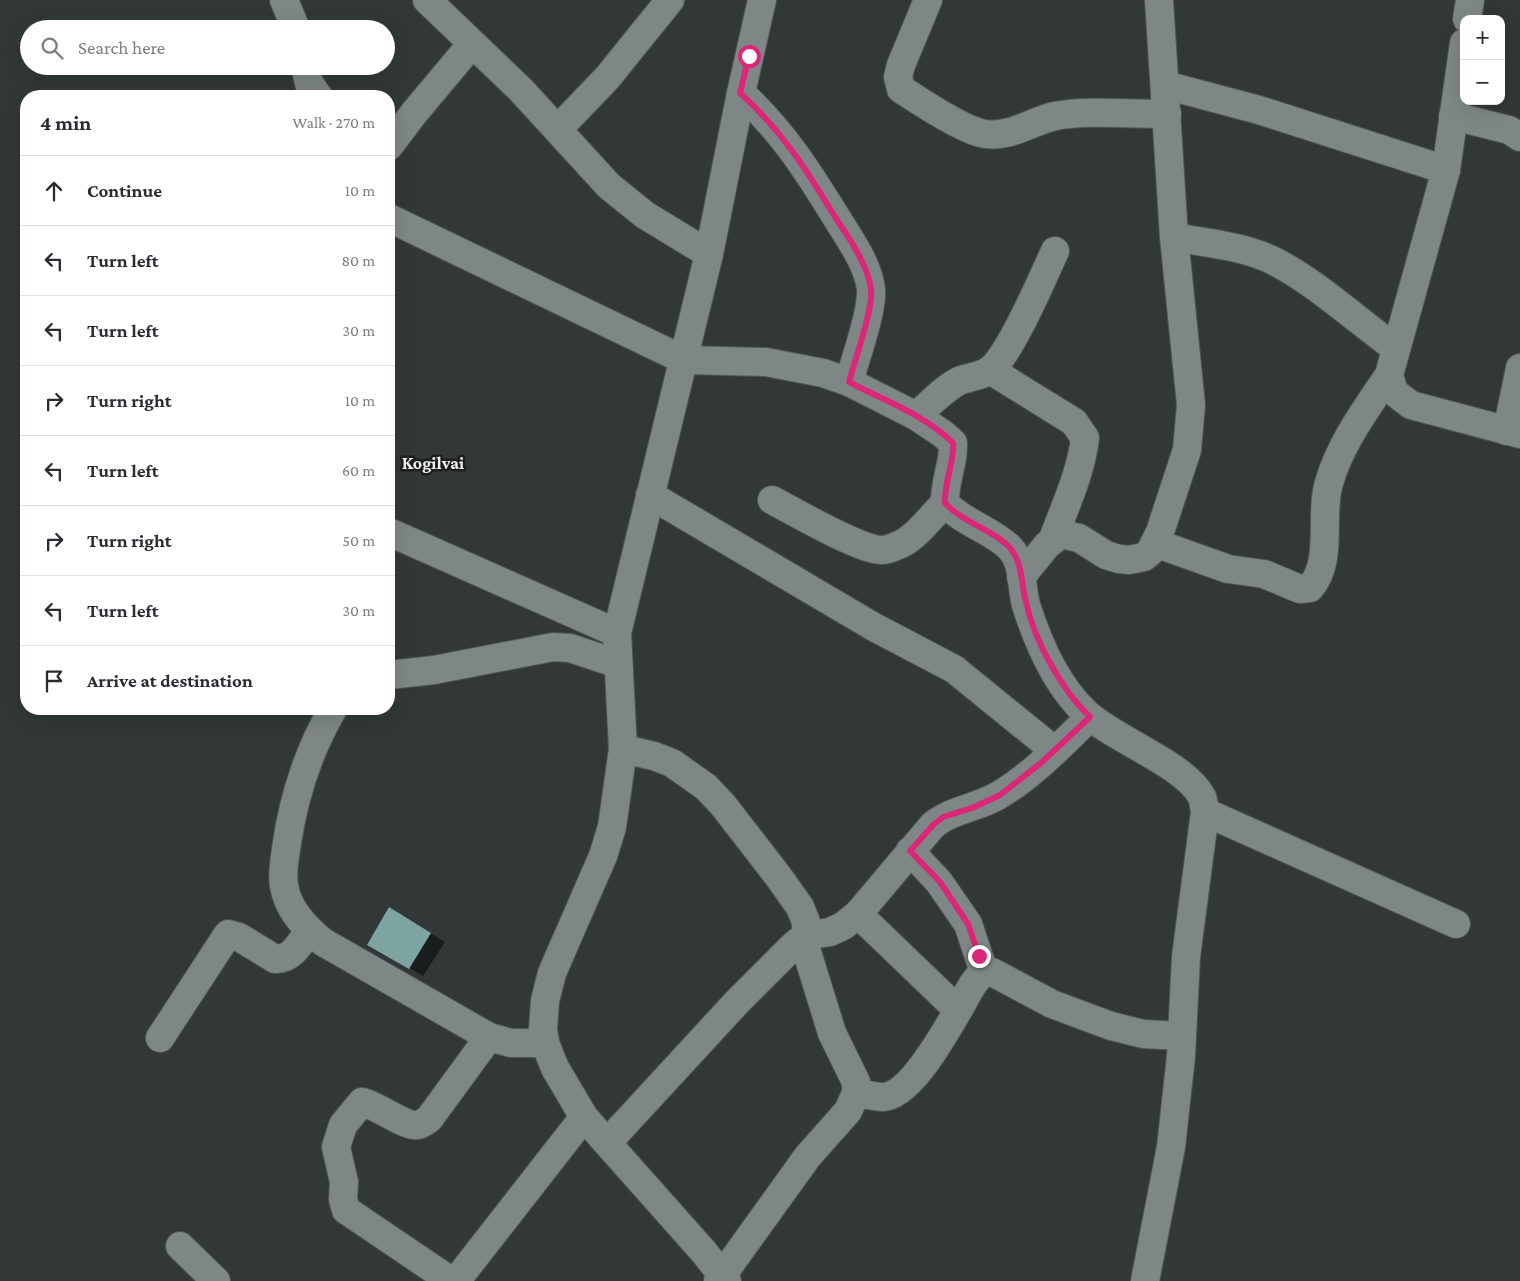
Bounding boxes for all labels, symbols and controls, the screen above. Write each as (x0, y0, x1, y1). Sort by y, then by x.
map controls (1460, 15, 1505, 105)
button: + (1460, 15, 1505, 60)
search box (20, 20, 395, 75)
icon: search (38, 34, 66, 62)
text: Search here (78, 37, 165, 58)
route start (738, 45, 761, 68)
button: − (1460, 60, 1505, 105)
text: 4 min (40, 111, 91, 135)
text: Walk · 270 m (293, 114, 375, 131)
icon: ahead (40, 177, 68, 205)
text: Continue (87, 180, 162, 201)
text: 10 m (345, 182, 375, 199)
icon: left (40, 247, 68, 275)
text: Turn left (87, 250, 159, 271)
text: 80 m (341, 252, 375, 269)
icon: left (40, 317, 68, 345)
text: Turn left (87, 320, 159, 341)
text: 30 m (343, 322, 375, 339)
icon: right (40, 387, 68, 415)
text: Turn right (87, 390, 172, 411)
text: 10 m (345, 392, 375, 409)
district label: Kogilvai (402, 453, 465, 473)
icon: left (40, 457, 68, 485)
text: Turn left (87, 460, 159, 481)
text: 60 m (342, 462, 375, 479)
icon: right (40, 527, 68, 555)
text: Turn right (87, 530, 172, 551)
text: 50 m (343, 532, 375, 549)
icon: left (40, 597, 68, 625)
text: Turn left (87, 600, 159, 621)
text: 30 m (343, 602, 375, 619)
icon: arrive (40, 667, 68, 695)
text: Arrive at destination (87, 670, 253, 691)
route end (968, 945, 991, 968)

